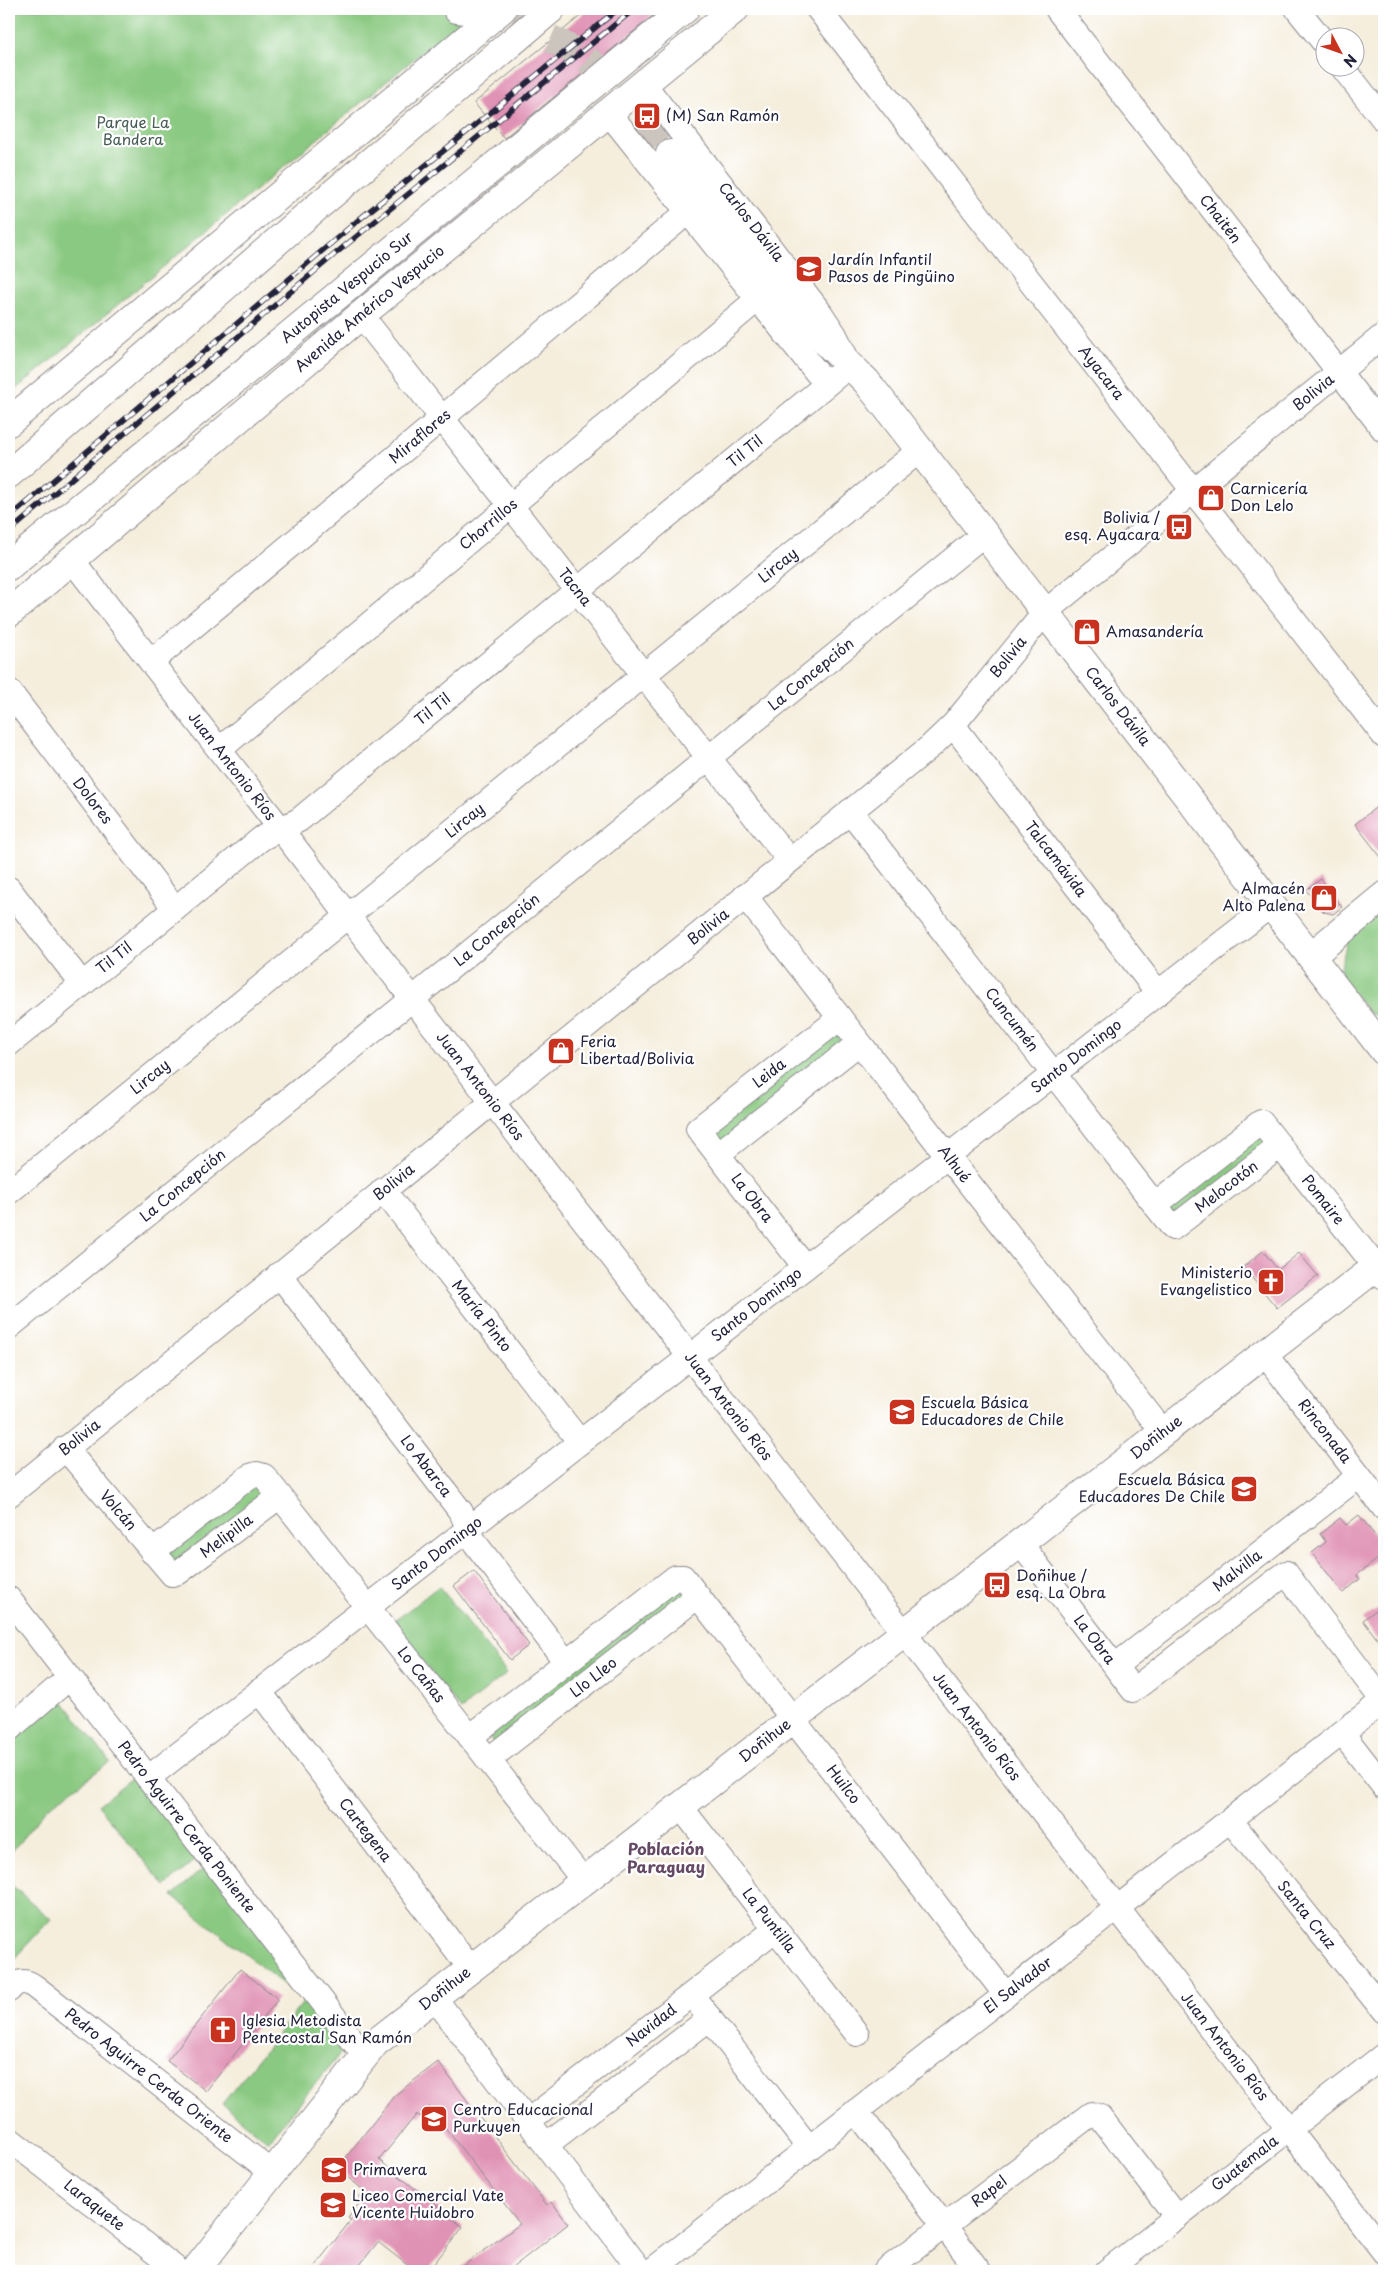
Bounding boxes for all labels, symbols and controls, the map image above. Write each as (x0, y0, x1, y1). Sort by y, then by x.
north arrow (1316, 28, 1366, 78)
text: N (1339, 50, 1362, 72)
bus stop icon: (M) San Ramón (632, 101, 662, 131)
place label: (M) San Ramón (666, 103, 779, 126)
park label: Parque La Bandera (97, 110, 170, 150)
street label: Carlos Dávila (714, 176, 791, 266)
street label: Chaitén (1195, 189, 1248, 248)
street label: Autopista Vespucio Sur (275, 225, 418, 348)
street label: Avenida Américo Vespucio (289, 238, 449, 376)
place label: Jardín Infantil Pasos de Pingüino (828, 247, 955, 287)
school or university icon: Jardín Infantil Pasos de Pingüino (794, 254, 824, 284)
street label: Ayacara (1074, 340, 1131, 404)
street label: Bolivia (1287, 367, 1339, 415)
street label: Miraflores (383, 402, 455, 468)
street label: Til Til (721, 429, 767, 472)
place label: Carnicería Don Lelo (1230, 476, 1308, 516)
shop icon: Carnicería Don Lelo (1196, 483, 1226, 513)
street label: Chorrillos (453, 492, 522, 555)
place label: Bolivia / esq. Ayacara (1065, 505, 1161, 545)
bus stop icon: Bolivia / esq. Ayacara (1164, 512, 1194, 542)
street label: Lircay (752, 541, 802, 588)
street label: Tacna (553, 562, 599, 611)
shop icon: Amasandería (1072, 617, 1102, 647)
place label: Amasandería (1106, 619, 1203, 642)
street label: Bolivia (983, 630, 1032, 682)
street label: La Concepción (762, 631, 858, 715)
street label: Carlos Dávila (1081, 661, 1158, 751)
street label: Til Til (409, 686, 455, 730)
street label: Juan Antonio Ríos (183, 706, 283, 825)
street label: Dolores (68, 772, 119, 828)
street label: Lircay (439, 796, 489, 843)
street label: Talcamávida (1020, 815, 1094, 902)
place label: Almacén Alto Palena (1223, 876, 1306, 916)
shop icon: Almacén Alto Palena (1309, 883, 1339, 913)
street label: La Concepción (448, 887, 544, 971)
street label: Bolivia (682, 901, 734, 950)
street label: Til Til (90, 935, 137, 979)
street label: Cuncumén (980, 982, 1045, 1056)
street label: Santo Domingo (1025, 1012, 1126, 1098)
street label: Juan Antonio Ríos (432, 1026, 531, 1145)
place label: Feria Libertad/Bolivia (580, 1029, 695, 1069)
shop icon: Feria Libertad/Bolivia (546, 1036, 576, 1066)
street label: Leida (747, 1051, 790, 1093)
street label: Lircay (124, 1053, 174, 1099)
street label: Alhué (933, 1139, 977, 1187)
street label: La Concepción (134, 1142, 230, 1227)
street label: Melocotón (1189, 1154, 1262, 1218)
street label: Bolivia (367, 1157, 419, 1205)
street label: La Obra (726, 1167, 780, 1227)
street label: Pomaire (1297, 1169, 1351, 1229)
place label: Ministerio Evangelistico (1160, 1260, 1252, 1300)
street label: Santo Domingo (705, 1261, 806, 1346)
church icon: Ministerio Evangelistico (1256, 1267, 1286, 1297)
street label: María Pinto (447, 1274, 518, 1356)
street label: Juan Antonio Ríos (680, 1346, 779, 1465)
place label: Escuela Básica Educadores de Chile (921, 1390, 1064, 1430)
street label: Rinconada (1293, 1393, 1359, 1468)
school or university icon: Escuela Básica Educadores de Chile (887, 1397, 917, 1427)
street label: Doñihue (1124, 1409, 1186, 1464)
street label: Bolivia (53, 1412, 105, 1460)
street label: Lo Abarca (396, 1429, 459, 1502)
place label: Escuela Básica Educadores De Chile (1079, 1467, 1226, 1507)
school or university icon: Escuela Básica Educadores De Chile (1229, 1474, 1259, 1504)
street label: Volcán (95, 1484, 143, 1535)
street label: Melipilla (194, 1507, 257, 1563)
street label: Santo Domingo (386, 1509, 486, 1595)
street label: Malvilla (1207, 1543, 1266, 1596)
place label: Doñihue / esq. La Obra (1016, 1563, 1106, 1603)
bus stop icon: Doñihue / esq. La Obra (982, 1570, 1012, 1600)
street label: La Obra (1069, 1609, 1123, 1669)
street label: Lo Cañas (393, 1641, 452, 1707)
street label: Llo Lleo (564, 1650, 621, 1702)
street label: Juan Antonio Ríos (928, 1666, 1027, 1785)
street label: Doñihue (733, 1712, 795, 1767)
street label: Pedro Aguirre Cerda Poniente (113, 1735, 262, 1917)
street label: Huilco (822, 1759, 867, 1808)
street label: Cartegena (334, 1792, 399, 1867)
district label: Población Paraguay (627, 1836, 705, 1878)
street label: Santa Cruz (1273, 1875, 1343, 1953)
street label: La Puntilla (737, 1882, 803, 1958)
street label: El Salvador (978, 1950, 1056, 2018)
street label: Doñihue (413, 1960, 475, 2015)
street label: Juan Antonio Ríos (1176, 1986, 1276, 2105)
street label: Navidad (620, 1997, 681, 2051)
street label: Pedro Aguirre Cerda Oriente (61, 2002, 238, 2148)
place label: Iglesia Metodista Pentecostal San Ramón (242, 2008, 412, 2048)
church icon: Iglesia Metodista Pentecostal San Ramón (208, 2015, 238, 2045)
place label: Centro Educacional Purkuyen (453, 2097, 593, 2137)
school or university icon: Centro Educacional Purkuyen (419, 2104, 449, 2134)
street label: Guatemala (1206, 2128, 1283, 2196)
school or university icon: Primavera (319, 2155, 349, 2185)
place label: Primavera (353, 2157, 428, 2180)
street label: Rapel (965, 2169, 1011, 2212)
street label: Laraquete (60, 2173, 131, 2235)
place label: Liceo Comercial Vate Vicente Huidobro (352, 2183, 504, 2223)
school or university icon: Liceo Comercial Vate Vicente Huidobro (318, 2190, 348, 2220)

